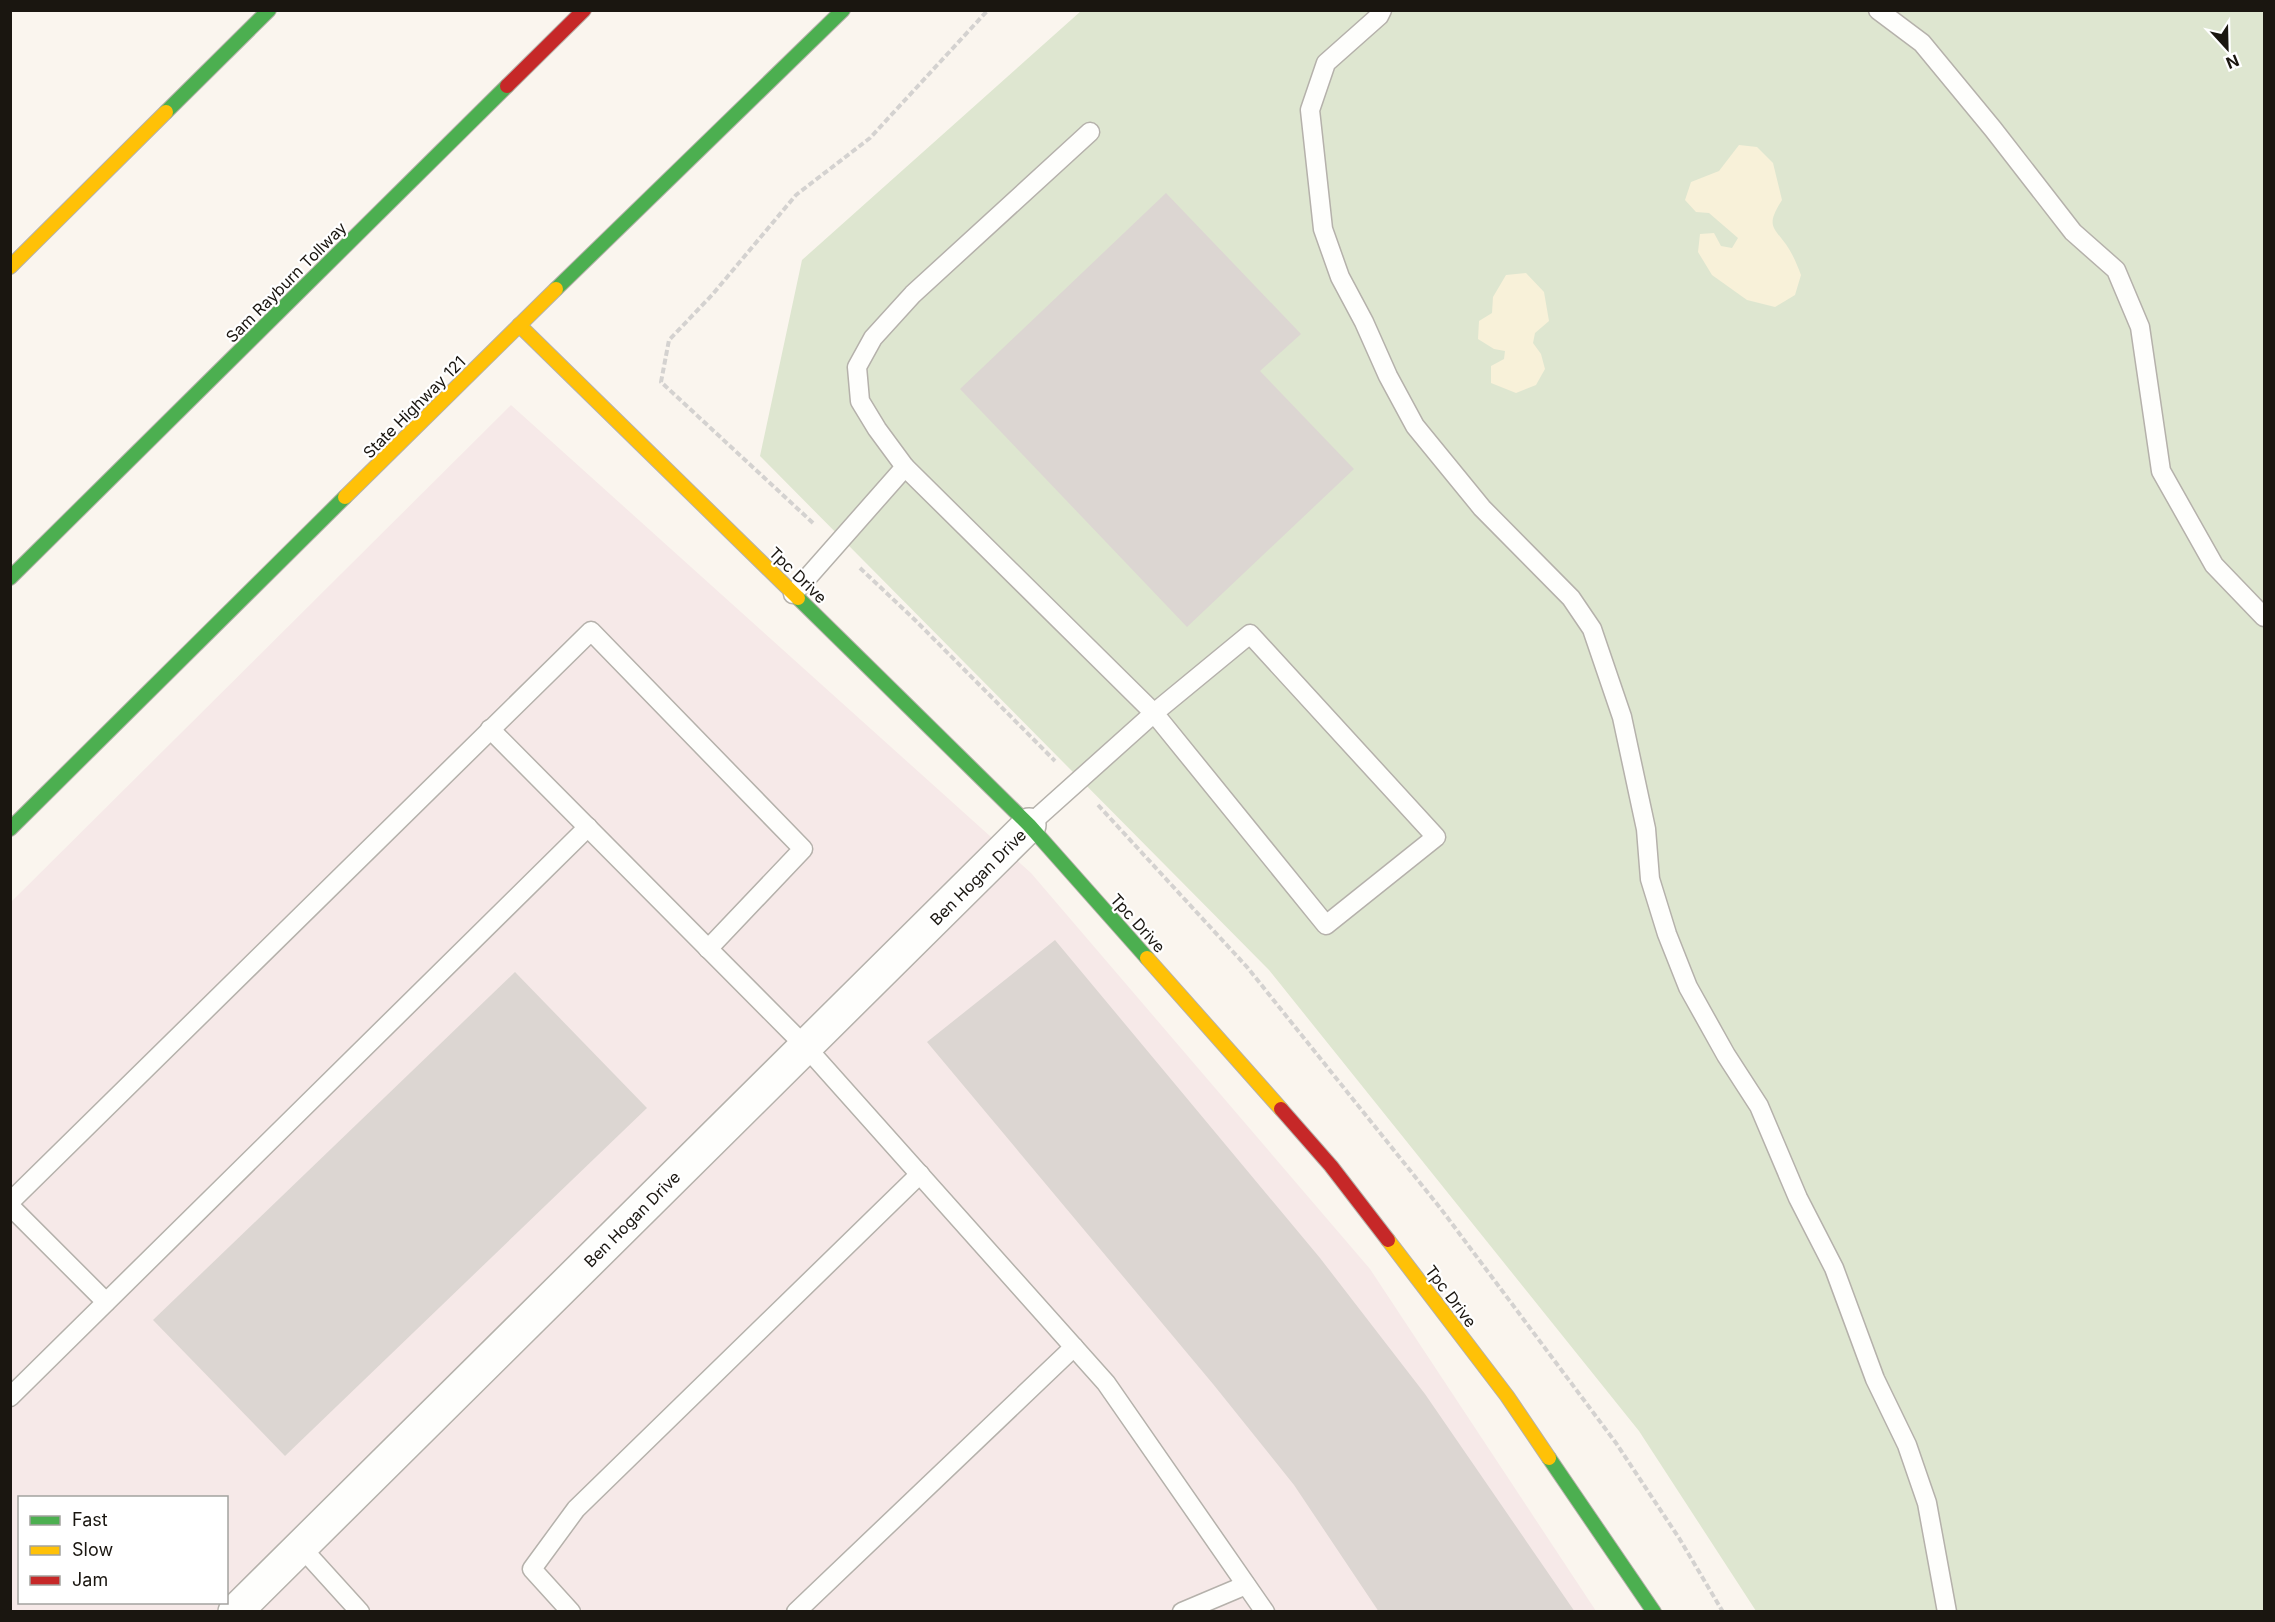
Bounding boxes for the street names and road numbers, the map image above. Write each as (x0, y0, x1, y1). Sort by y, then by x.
street label: Sam Rayburn Tollway (221, 217, 351, 347)
street label: State Highway 121 (359, 352, 469, 462)
street label: Tpc Drive (765, 543, 831, 607)
street label: Ben Hogan Drive (926, 825, 1030, 929)
street label: Tpc Drive (1106, 889, 1170, 957)
street label: Ben Hogan Drive (580, 1167, 684, 1271)
street label: Tpc Drive (1421, 1261, 1481, 1331)

